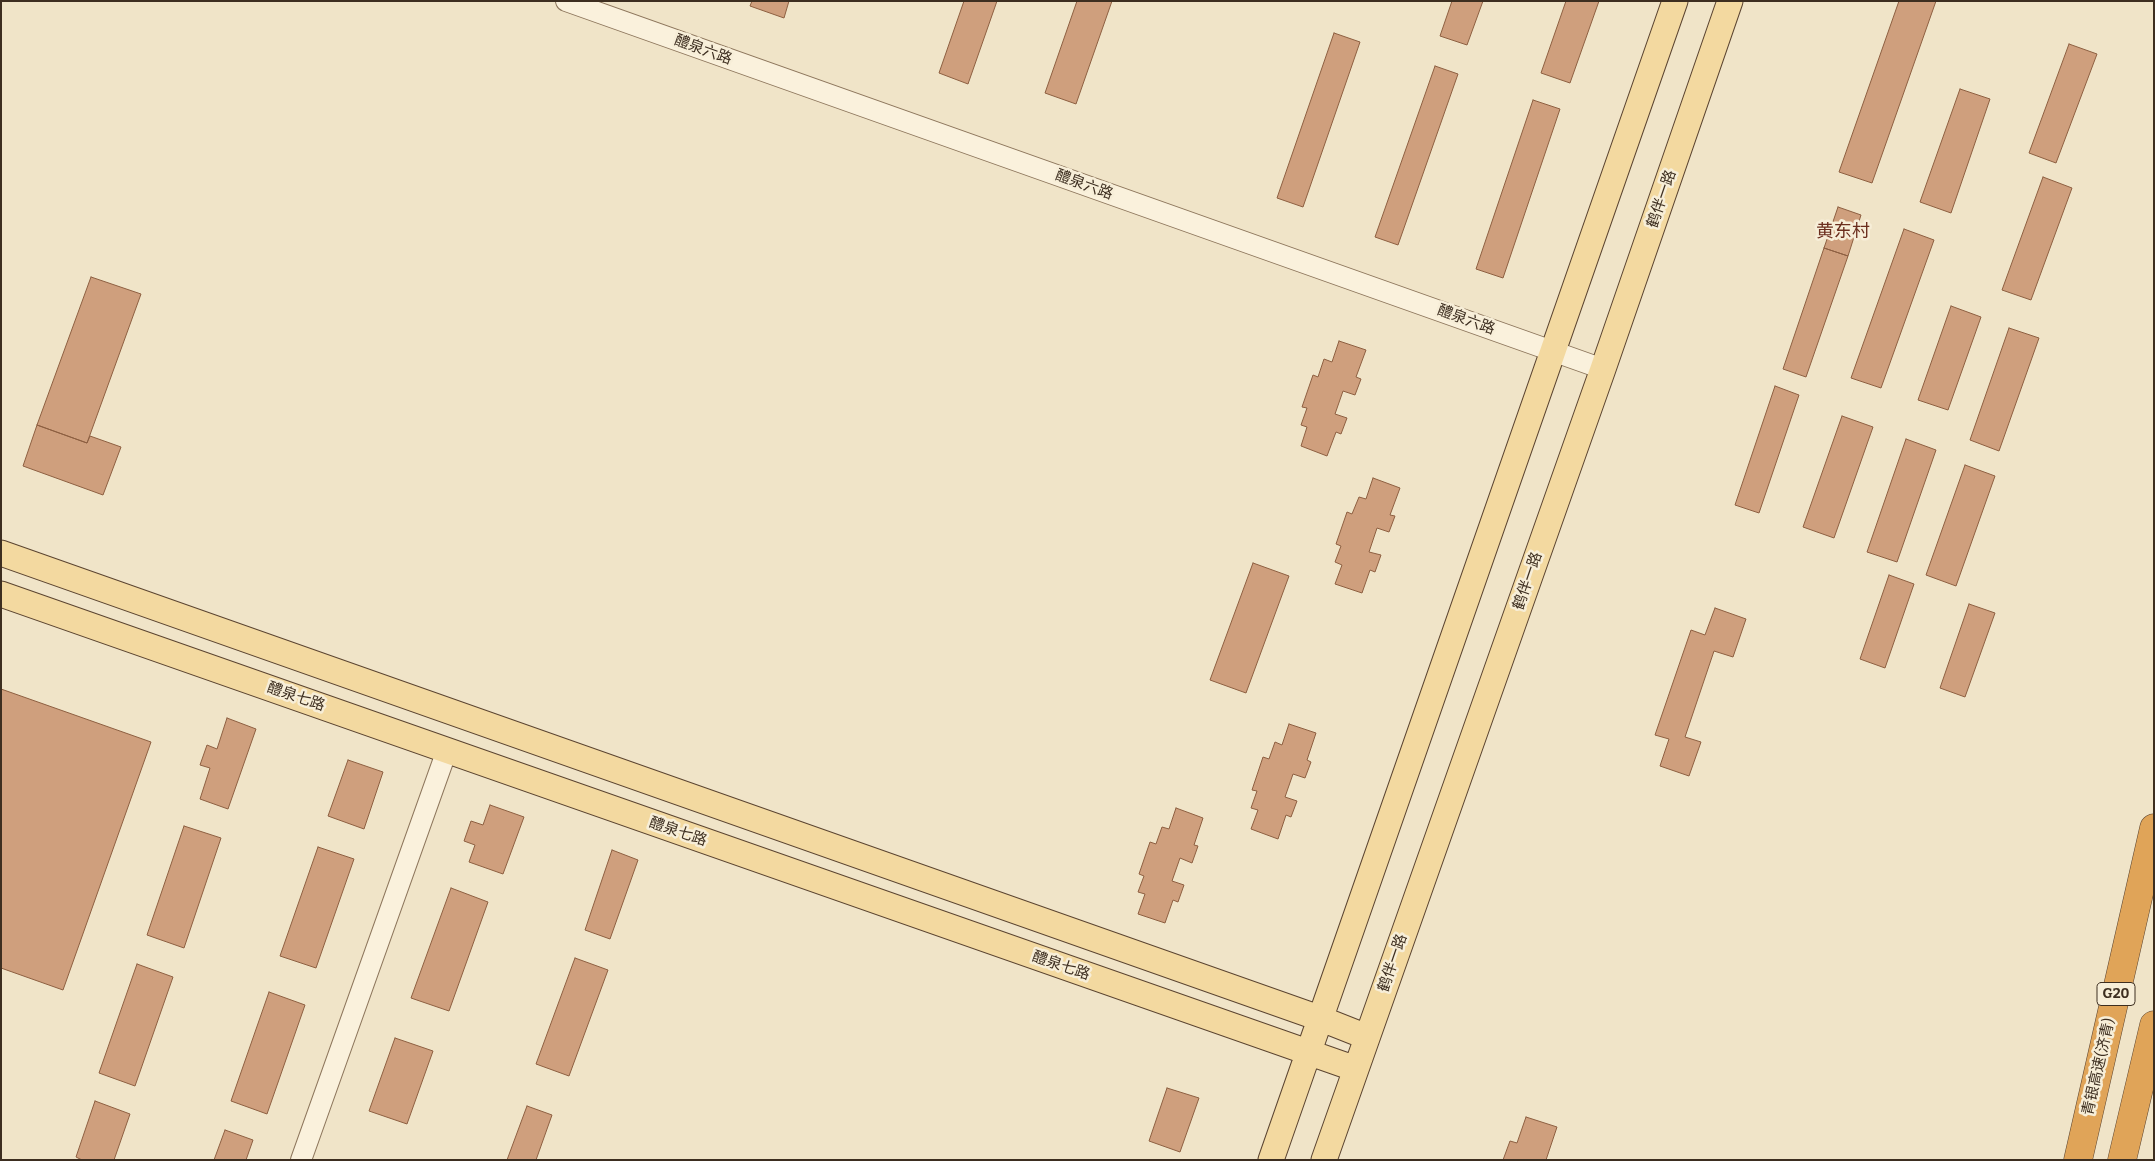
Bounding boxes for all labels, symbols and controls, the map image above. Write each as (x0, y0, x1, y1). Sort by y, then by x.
street label: 醴泉六路 (672, 31, 734, 69)
street label: 醴泉六路 (1053, 166, 1115, 204)
street label: 鹤伴一路 (1644, 168, 1680, 230)
district label: 黄东村 (1816, 221, 1870, 243)
street label: 醴泉六路 (1435, 301, 1497, 339)
street label: 鹤伴一路 (1510, 550, 1546, 612)
street label: 醴泉七路 (265, 679, 327, 715)
street label: 醴泉七路 (647, 814, 709, 850)
street label: 鹤伴一路 (1375, 932, 1411, 994)
street label: 醴泉七路 (1030, 948, 1092, 984)
road number: G20 (2097, 982, 2135, 1006)
street label: 青银高速(济青) (2079, 1017, 2119, 1117)

